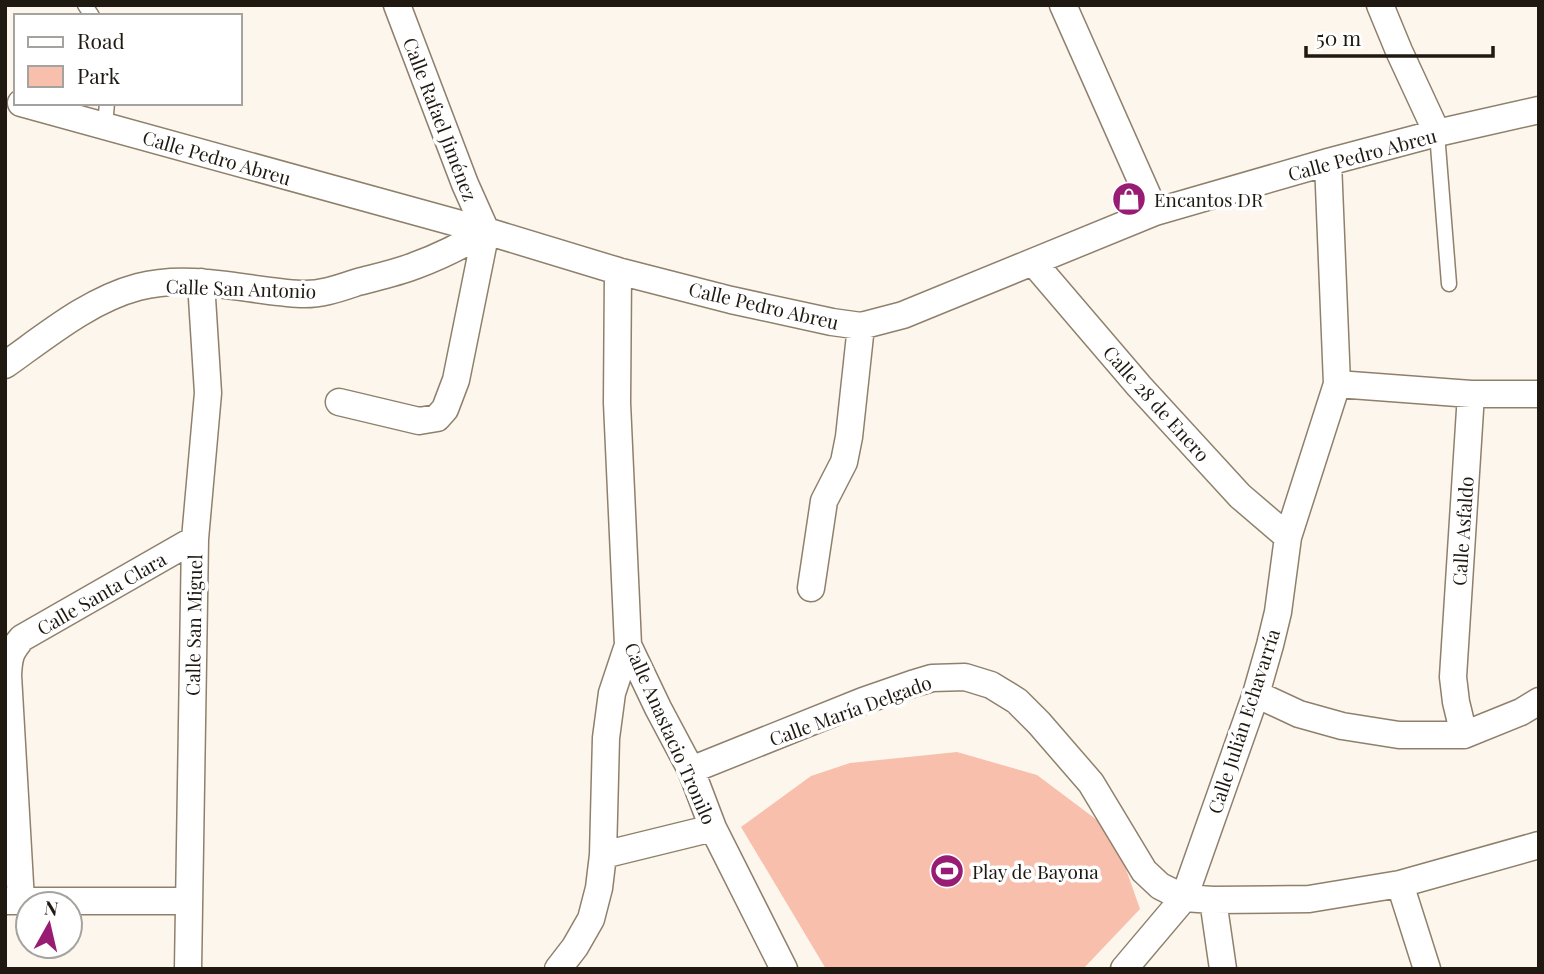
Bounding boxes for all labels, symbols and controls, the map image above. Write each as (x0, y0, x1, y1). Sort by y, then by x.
legend (14, 14, 242, 105)
scale bar (1306, 14, 1493, 58)
text: 50 m (1316, 23, 1362, 51)
text: Road (77, 26, 125, 54)
street label: Calle Rafael Jiménez (398, 34, 484, 204)
text: Park (77, 61, 121, 89)
street label: Calle Pedro Abreu (1285, 122, 1439, 186)
street label: Calle Pedro Abreu (140, 123, 294, 191)
shop icon: Encantos DR (1110, 180, 1148, 218)
place label: Encantos DR (1154, 186, 1264, 212)
street label: Calle San Antonio (165, 272, 317, 304)
street label: Calle Pedro Abreu (686, 275, 842, 335)
street label: Calle 28 de Enero (1098, 339, 1216, 467)
street label: Calle Asfaldo (1445, 475, 1479, 587)
street label: Calle Santa Clara (32, 545, 171, 641)
street label: Calle San Miguel (179, 553, 207, 696)
street label: Calle Julián Echavarría (1201, 625, 1285, 817)
street label: Calle Anastacio Tronilo (619, 638, 723, 828)
street label: Calle María Delgado (765, 669, 935, 751)
sports icon: Play de Bayona (928, 852, 966, 890)
place label: Play de Bayona (972, 858, 1099, 884)
north arrow (14, 890, 84, 960)
text: N (43, 893, 60, 921)

